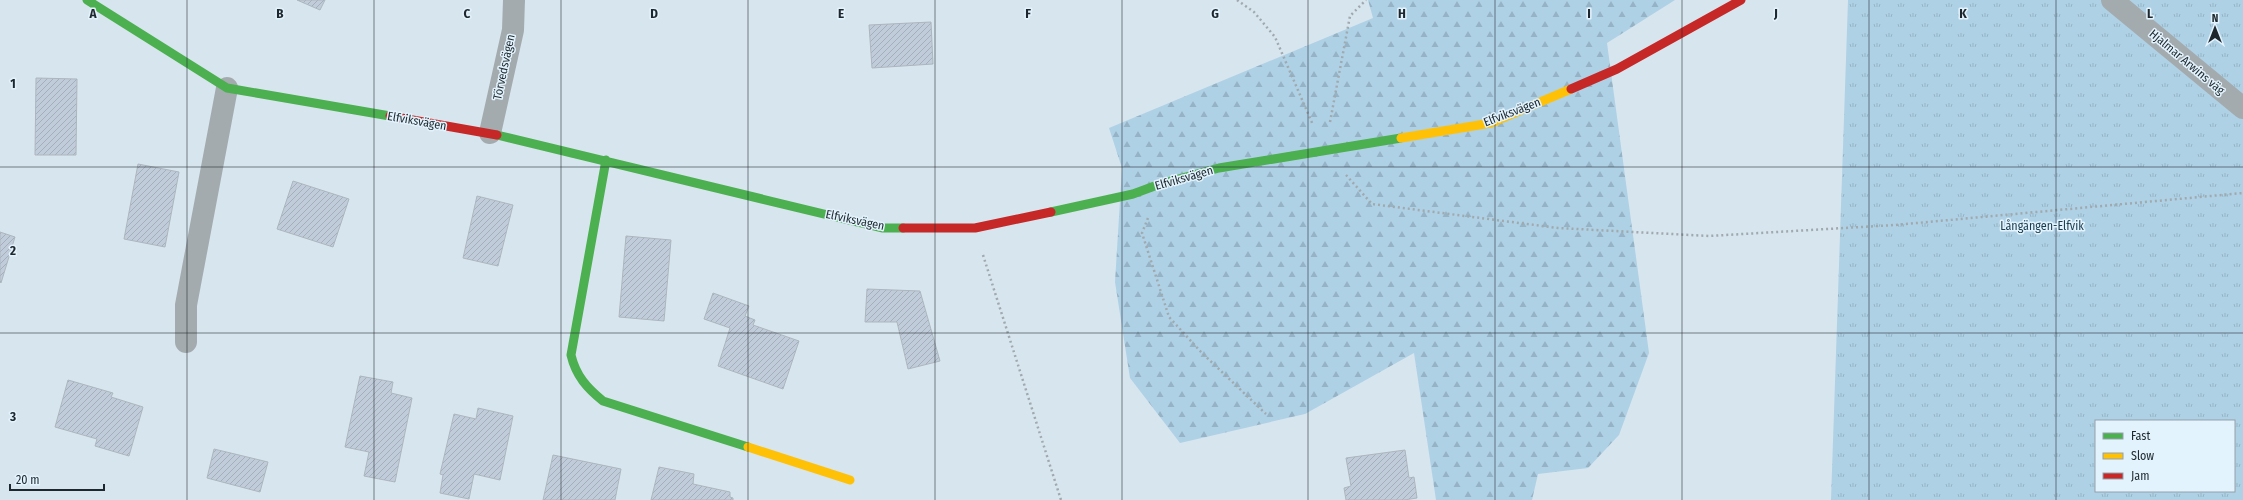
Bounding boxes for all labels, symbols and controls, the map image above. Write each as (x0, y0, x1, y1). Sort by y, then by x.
text: A (88, 6, 97, 21)
text: B (276, 6, 284, 21)
text: C (464, 6, 471, 21)
text: D (650, 6, 658, 21)
text: E (838, 6, 844, 21)
text: F (1025, 6, 1031, 21)
text: G (1211, 6, 1219, 21)
text: H (1398, 6, 1406, 21)
text: I (1587, 6, 1591, 21)
text: J (1773, 6, 1778, 21)
text: K (1959, 6, 1967, 21)
text: L (2147, 6, 2153, 21)
north arrow (2195, 8, 2235, 48)
text: N (2212, 12, 2218, 25)
street label: Hjalmar Arwins väg (2147, 27, 2228, 98)
street label: Törvedsvägen (490, 33, 518, 101)
text: 1 (10, 76, 16, 91)
street label: Elfviksvägen (1482, 95, 1542, 129)
street label: Elfviksvägen (386, 109, 448, 133)
street label: Elfviksvägen (1153, 163, 1215, 193)
street label: Elfviksvägen (824, 207, 886, 233)
park label: Långängen-Elfvik (2000, 219, 2084, 233)
text: 2 (9, 243, 16, 258)
text: 3 (9, 409, 16, 424)
legend (2095, 420, 2235, 492)
text: Fast (2131, 429, 2150, 443)
text: Slow (2131, 449, 2154, 463)
scale bar (10, 466, 104, 492)
text: Jam (2131, 469, 2149, 483)
text: 20 m (16, 473, 40, 487)

